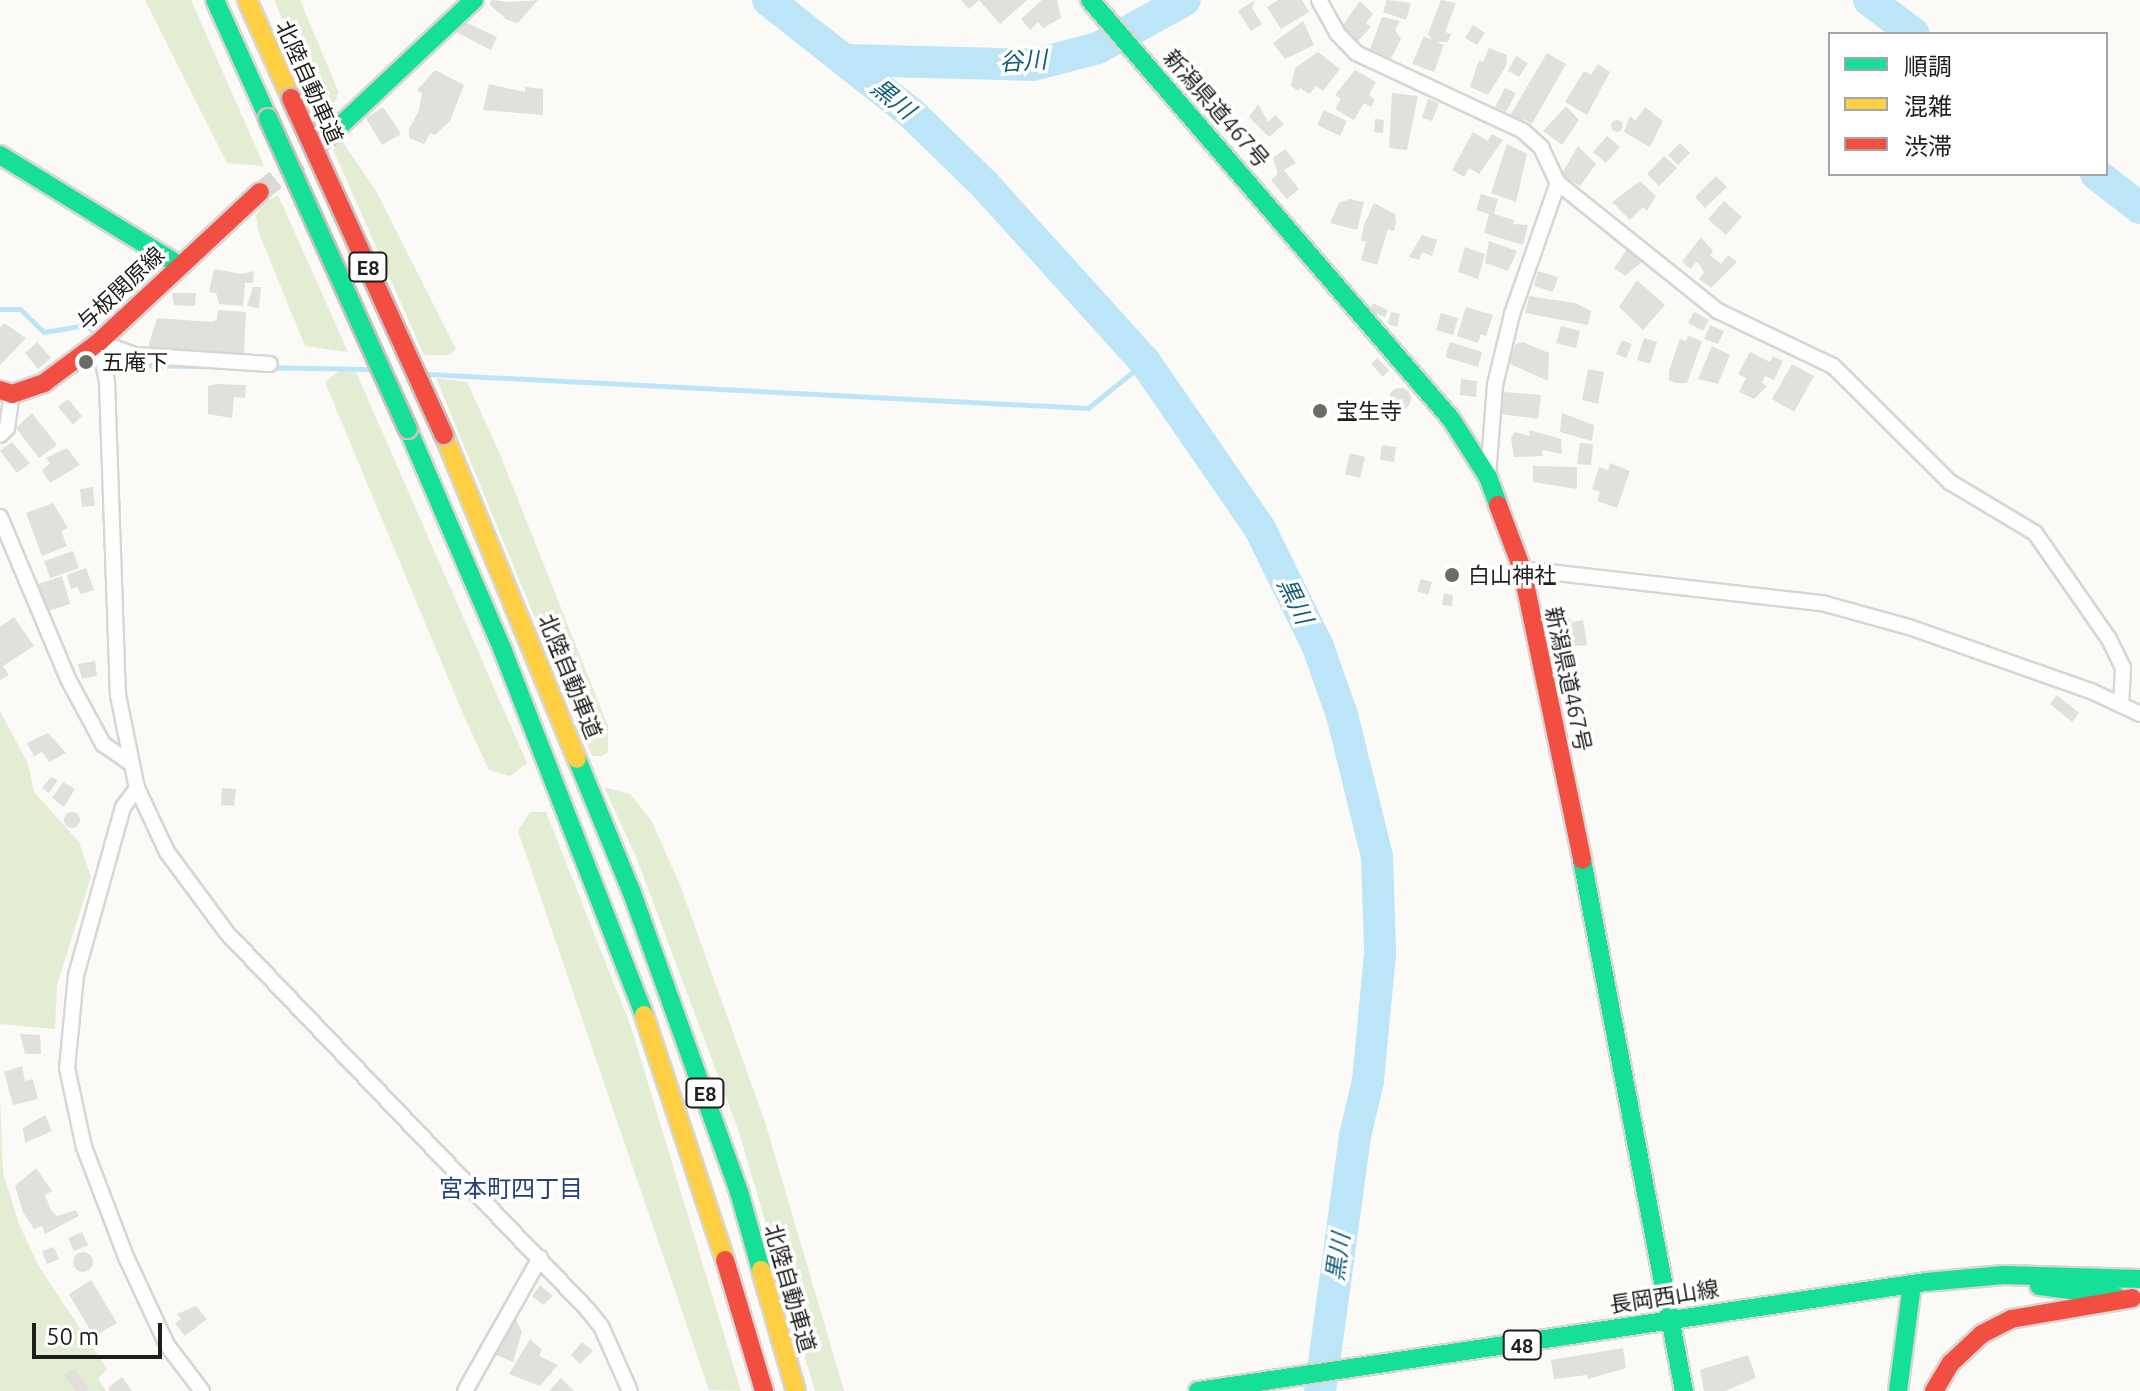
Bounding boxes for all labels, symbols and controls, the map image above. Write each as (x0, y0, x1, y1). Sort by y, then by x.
street label: 北陸自動車道 (271, 16, 349, 148)
legend (1828, 32, 2108, 176)
street label: 新潟県道467号 (1159, 44, 1275, 172)
water label: 谷川 (998, 45, 1048, 77)
text: 順調 (1904, 53, 1952, 80)
water label: 黒川 (865, 73, 921, 125)
text: 混雑 (1904, 93, 1952, 120)
text: 渋滞 (1904, 133, 1952, 160)
street label: 与板関原線 (71, 241, 169, 335)
road number: E8 (348, 251, 388, 283)
place label: 五庵下 (102, 349, 168, 375)
marker: 五庵下 (77, 353, 95, 371)
place label: 宝生寺 (1336, 398, 1402, 424)
marker: 宝生寺 (1311, 402, 1329, 420)
place label: 白山神社 (1468, 562, 1556, 588)
marker: 白山神社 (1443, 566, 1461, 584)
water label: 黒川 (1272, 573, 1318, 629)
street label: 新潟県道467号 (1541, 604, 1597, 754)
street label: 北陸自動車道 (534, 610, 608, 742)
road number: E8 (685, 1077, 725, 1109)
district label: 宮本町四丁目 (439, 1175, 583, 1203)
street label: 北陸自動車道 (760, 1221, 822, 1355)
water label: 黒川 (1320, 1231, 1356, 1283)
street label: 長岡西山線 (1608, 1274, 1720, 1318)
scale bar (36, 1307, 166, 1357)
text: 50 m (46, 1323, 99, 1350)
road number: 48 (1502, 1329, 1542, 1361)

